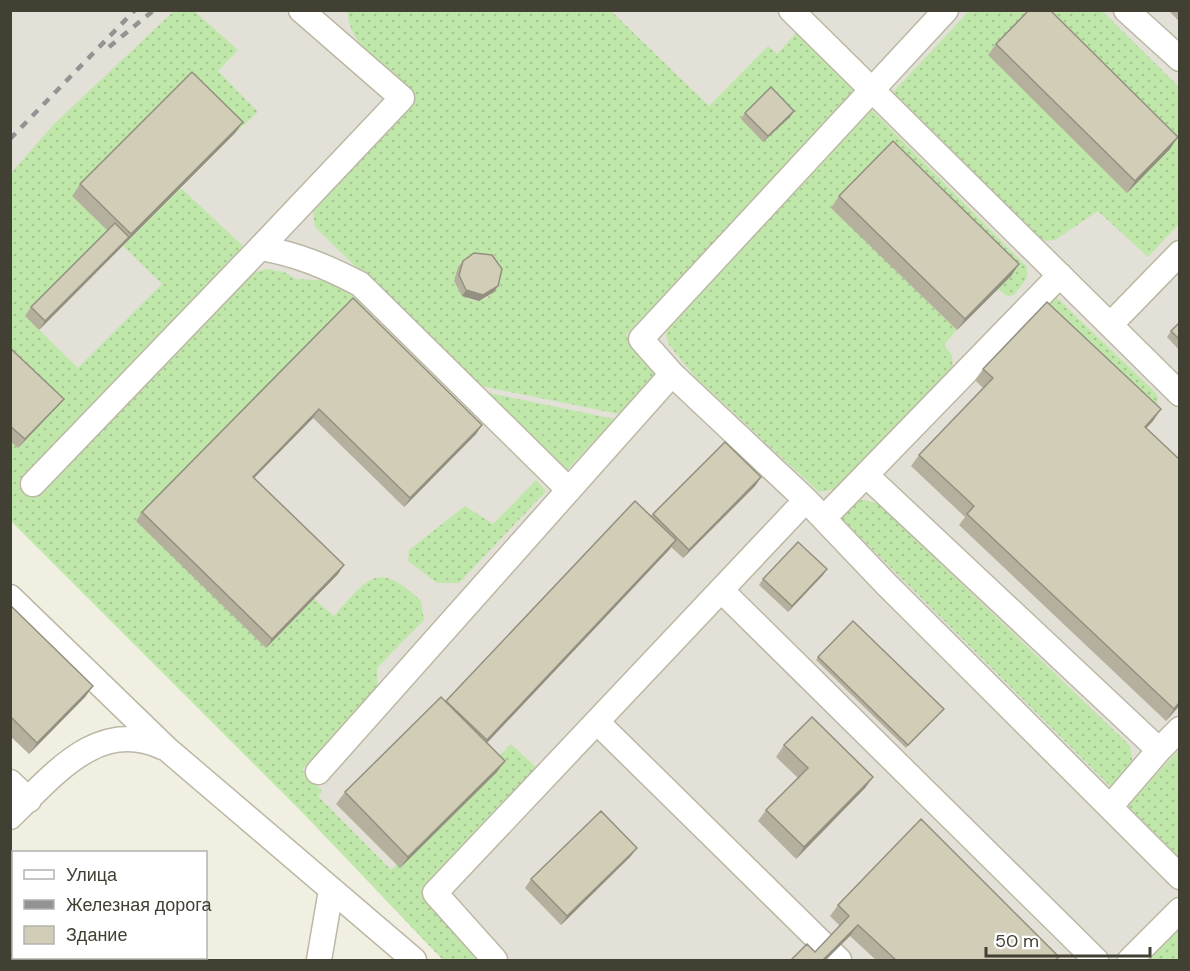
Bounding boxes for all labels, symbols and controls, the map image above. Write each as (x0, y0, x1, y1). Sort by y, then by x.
legend (12, 851, 207, 959)
text: Улица (66, 863, 118, 887)
text: Железная дорога (66, 893, 212, 917)
scale bar (986, 920, 1150, 958)
text: Здание (66, 923, 127, 947)
text: 50 m (995, 929, 1039, 953)

